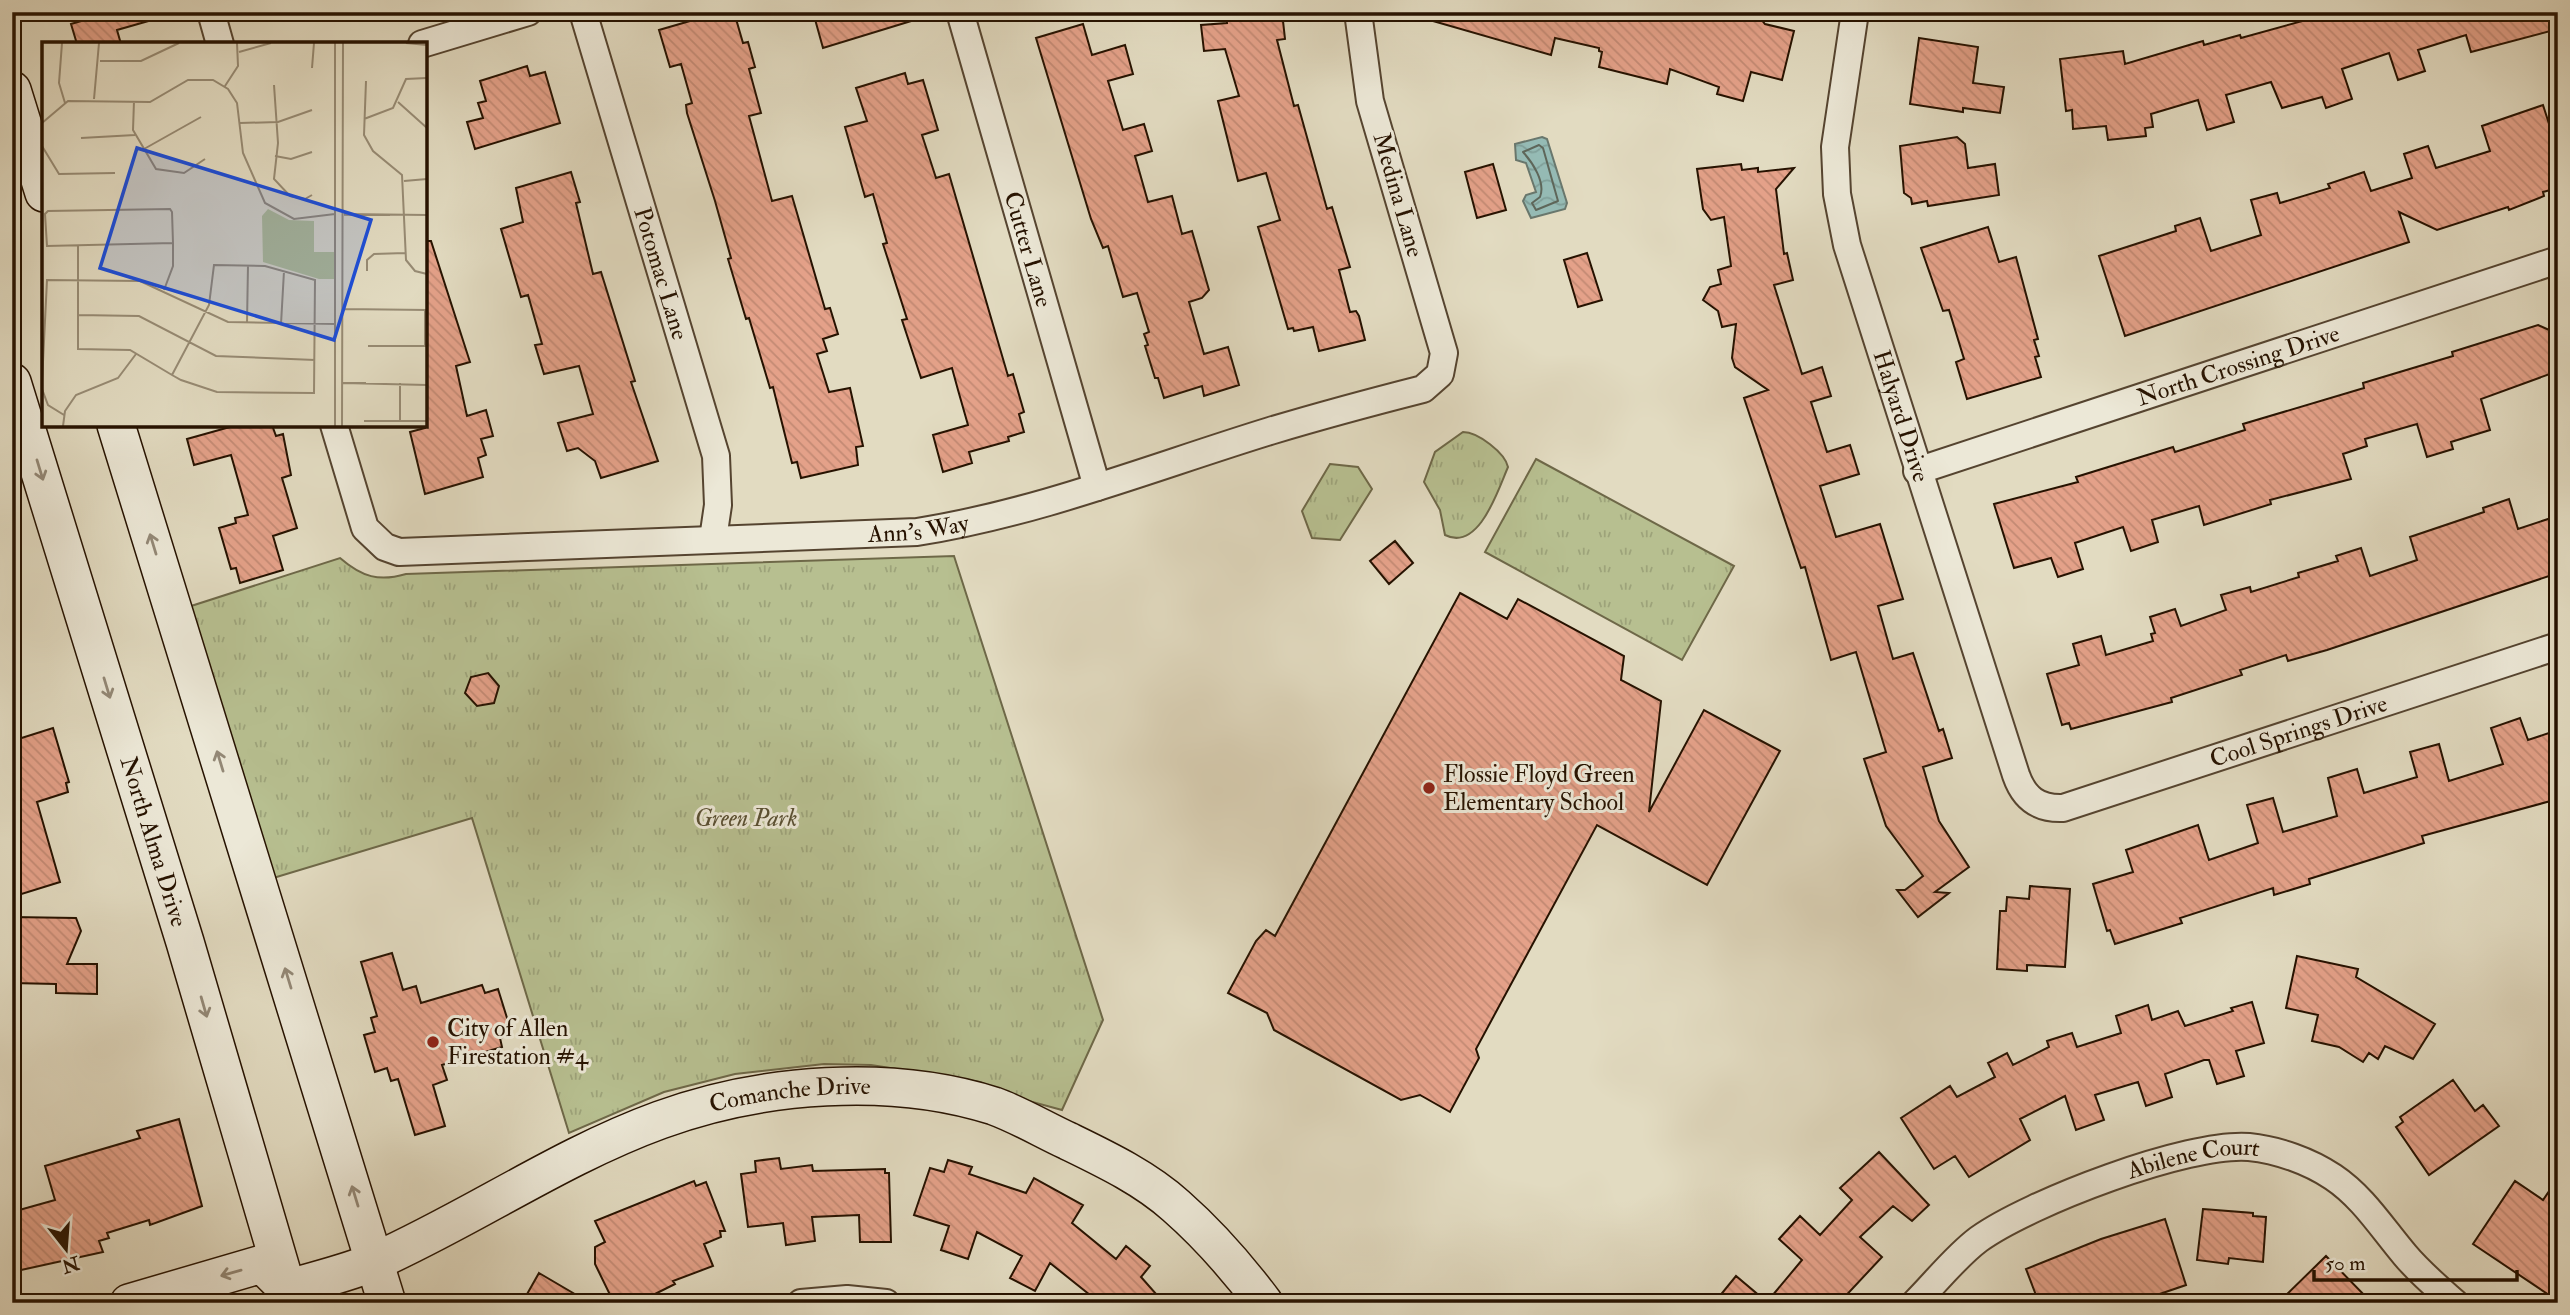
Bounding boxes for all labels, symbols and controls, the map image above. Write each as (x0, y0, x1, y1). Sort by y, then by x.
inset map (42, 42, 427, 427)
street label: Medina Lane (1365, 129, 1431, 261)
street label: Cutter Lane (997, 188, 1060, 311)
street label: Potomac Lane (627, 203, 696, 344)
street label: North Crossing Drive (2133, 317, 2343, 413)
street label: Halyard Drive (1866, 346, 1937, 486)
one-way arrow (34, 459, 47, 481)
street label: Ann's Way (866, 507, 972, 549)
one-way arrow (145, 533, 158, 555)
one-way arrow (101, 676, 114, 698)
street label: Cool Springs Drive (2206, 687, 2391, 774)
one-way arrow (213, 750, 226, 772)
street label: North Alma Drive (113, 753, 195, 931)
place label: Flossie Floyd Green Elementary School (1443, 759, 1635, 818)
marker: Flossie Floyd Green Elementary School (1421, 780, 1437, 796)
park label: Green Park (695, 803, 797, 834)
one-way arrow (280, 968, 293, 990)
one-way arrow (199, 996, 212, 1018)
place label: City of Allen Firestation #4 (447, 1013, 589, 1072)
marker: City of Allen Firestation #4 (425, 1034, 441, 1050)
street label: Comanche Drive (706, 1070, 871, 1120)
street label: Abilene Court (2122, 1131, 2262, 1186)
one-way arrow (347, 1185, 360, 1207)
north arrow (32, 1214, 102, 1284)
scale bar (2314, 1238, 2518, 1282)
text: N (58, 1250, 83, 1279)
text: 50 m (2325, 1250, 2366, 1277)
one-way arrow (220, 1268, 242, 1281)

